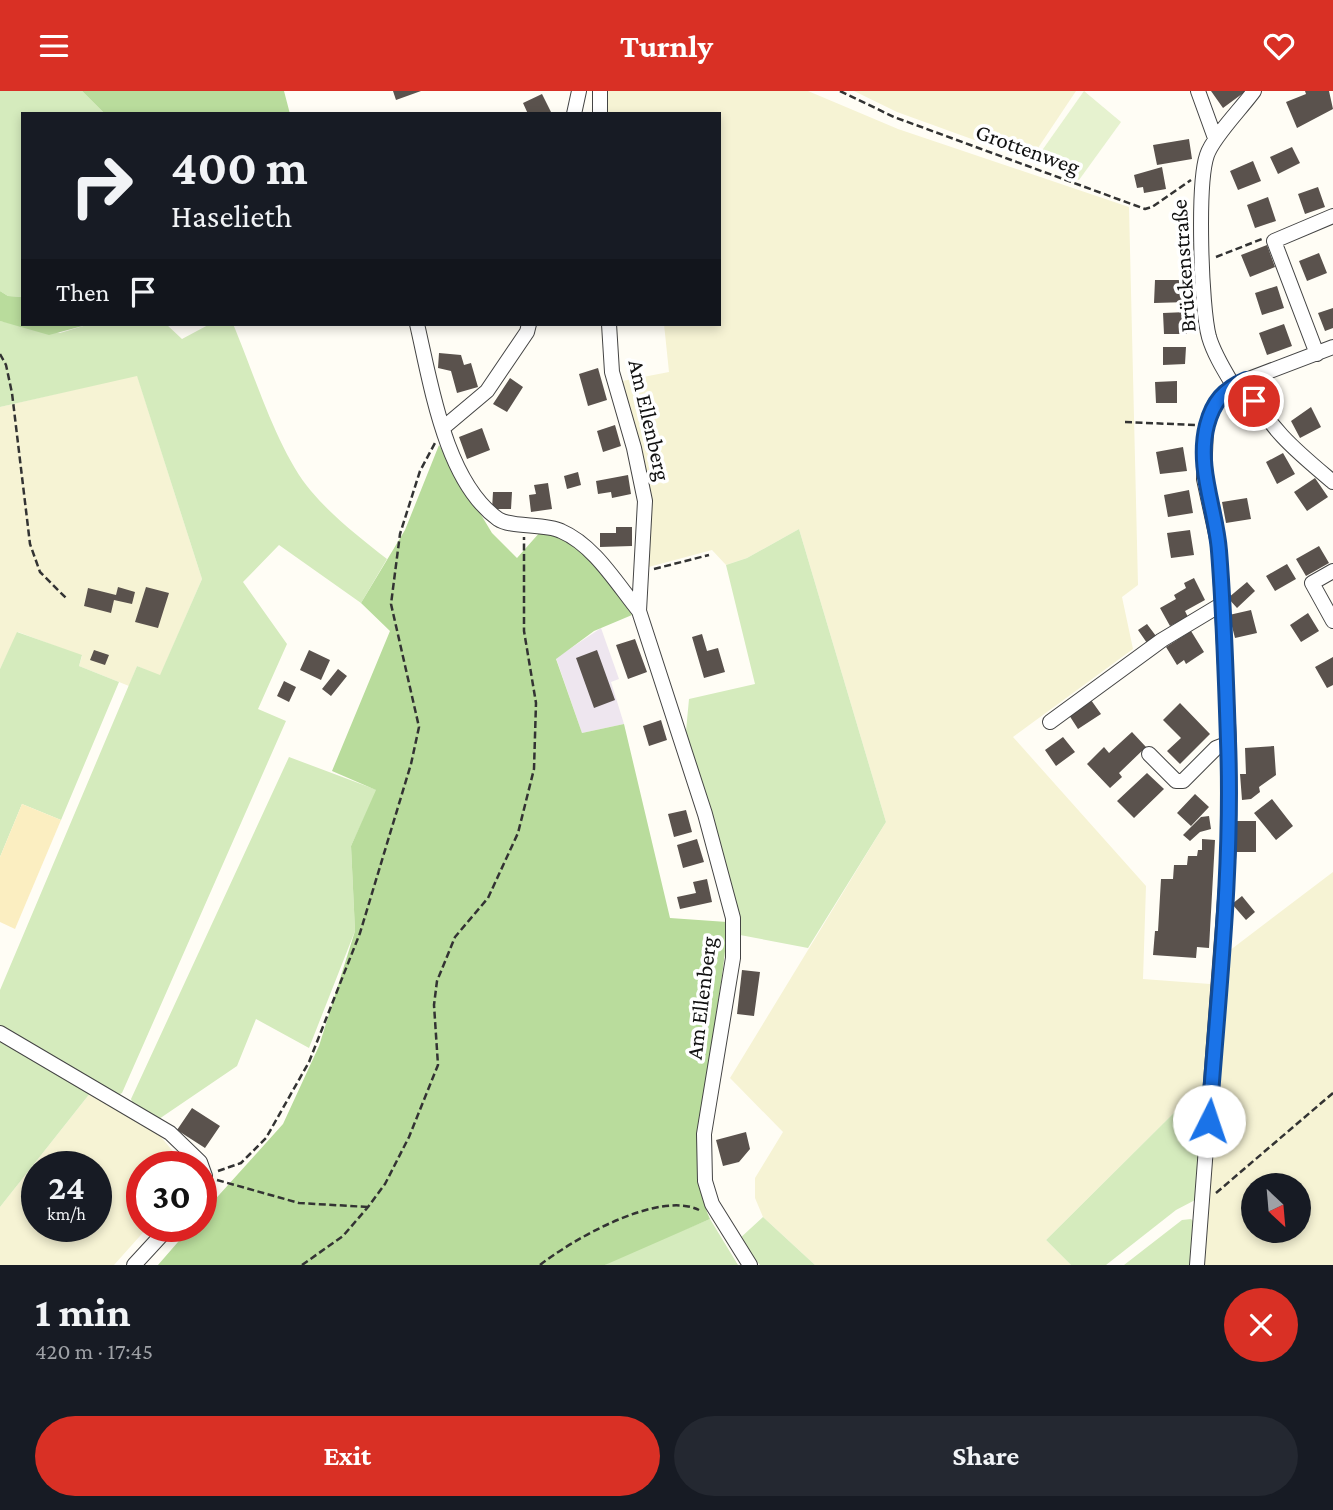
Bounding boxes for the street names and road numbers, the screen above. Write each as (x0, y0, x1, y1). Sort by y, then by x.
street label: Grottenweg (972, 118, 1084, 180)
street label: Brückenstraße (1165, 198, 1201, 334)
street label: Am Ellenberg (623, 357, 677, 483)
street label: Am Ellenberg (681, 935, 721, 1061)

